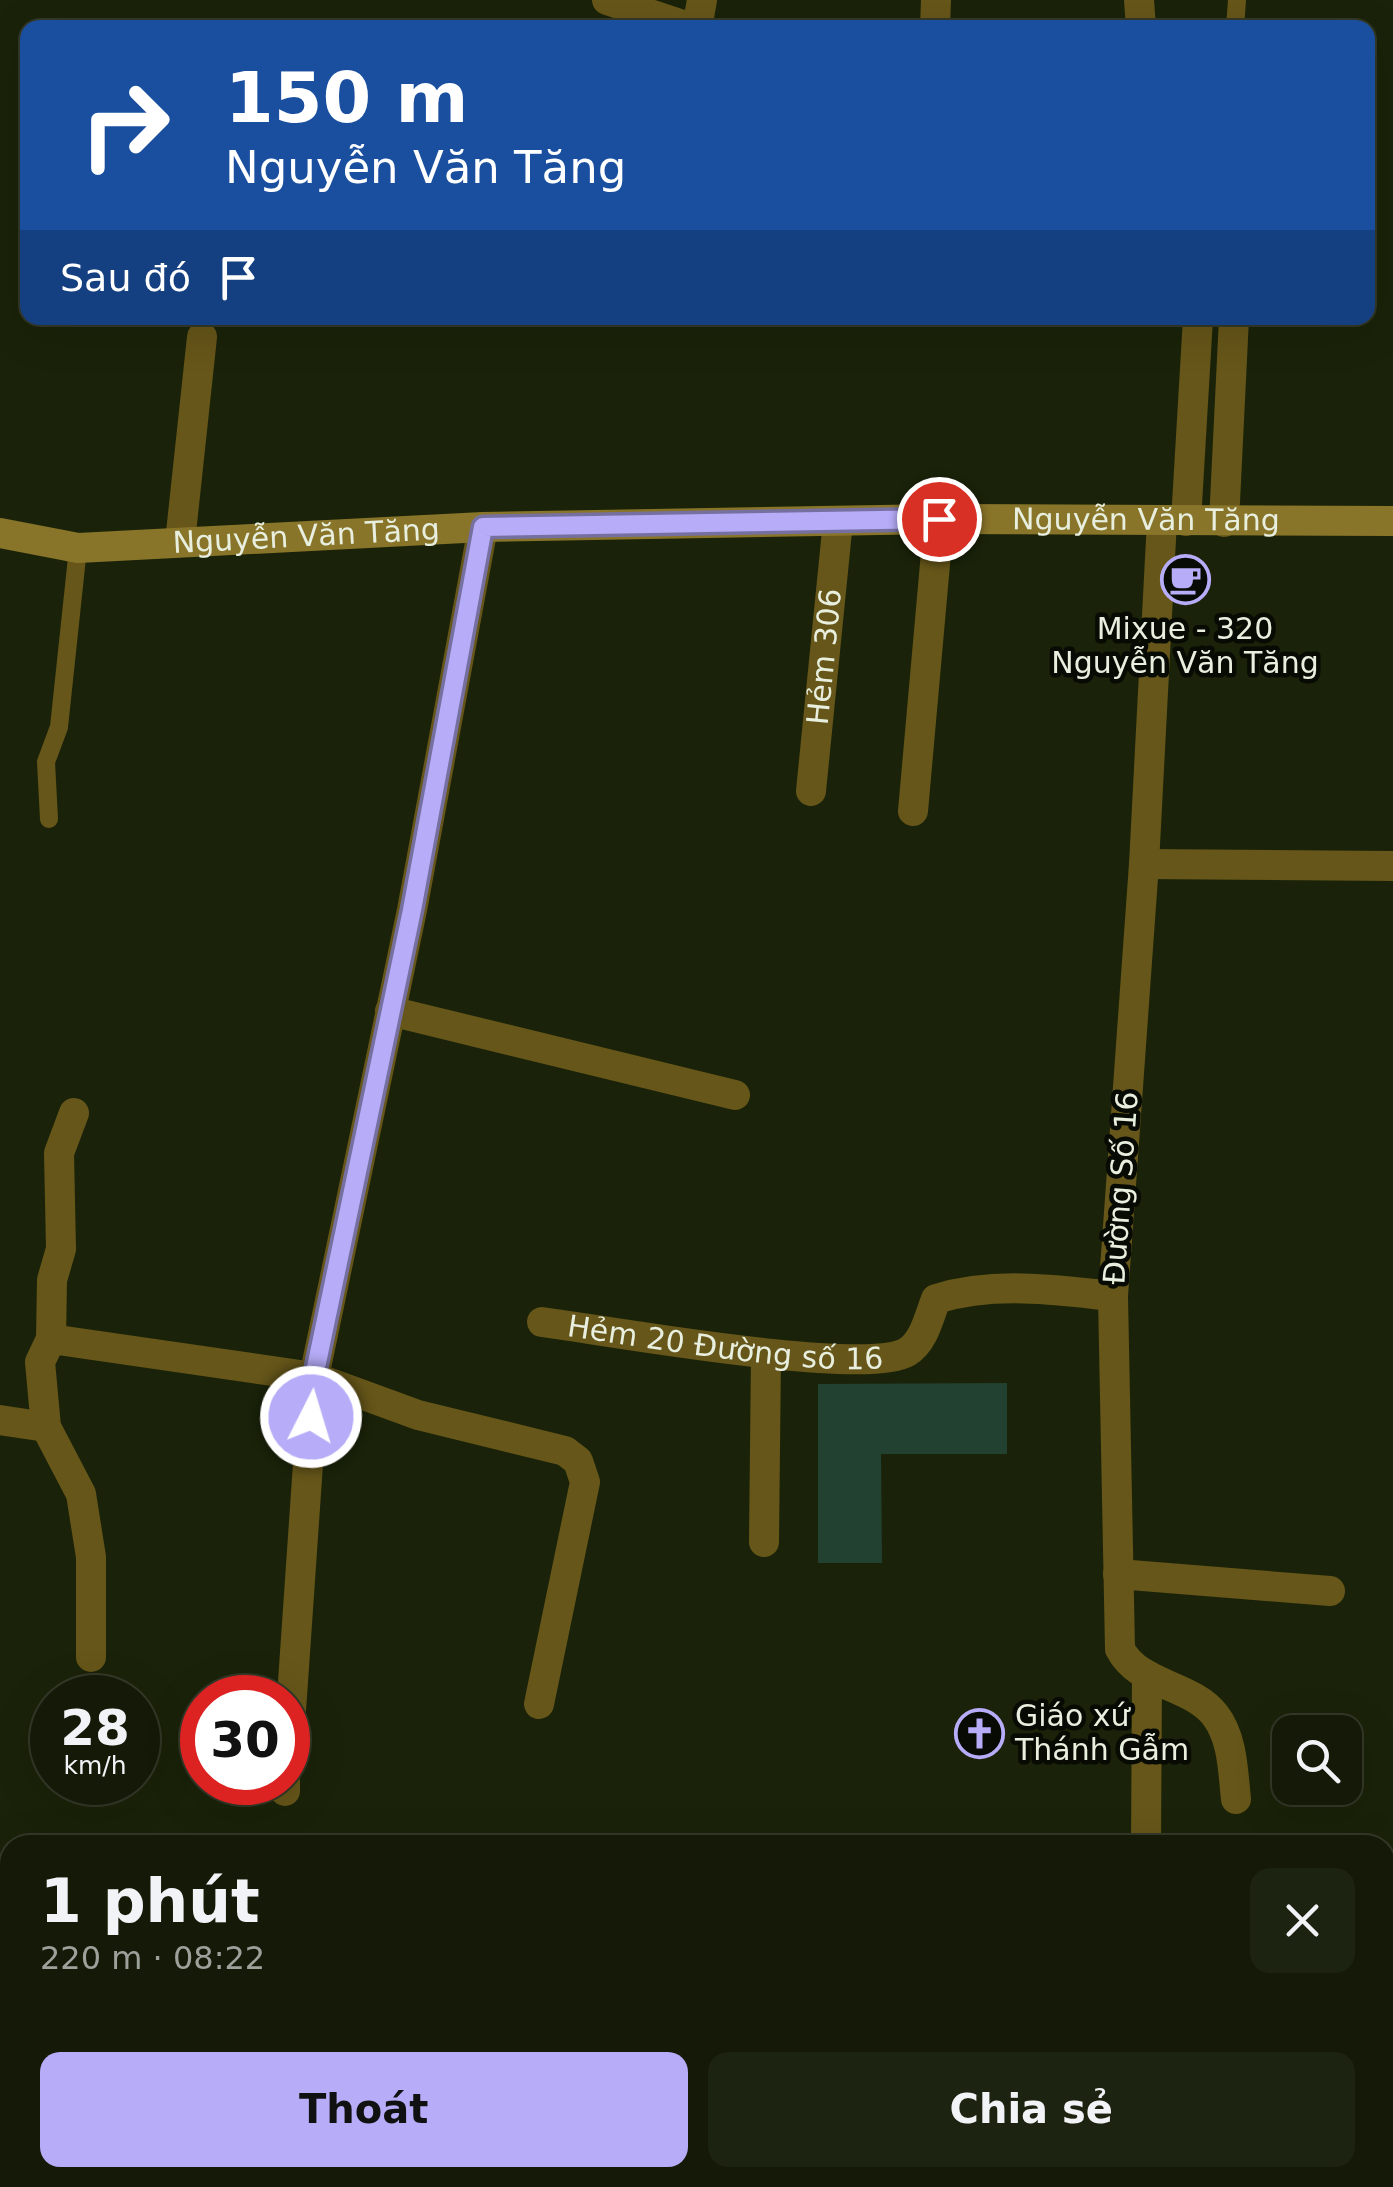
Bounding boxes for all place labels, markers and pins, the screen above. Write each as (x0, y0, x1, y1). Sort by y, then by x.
pin (897, 477, 982, 562)
cafe icon: Mixue - 320 Nguyễn Văn Tăng (1159, 554, 1211, 606)
place label: Mixue - 320 Nguyễn Văn Tăng (1051, 611, 1319, 680)
place label: Giáo xứ Thánh Gẫm (1014, 1698, 1189, 1767)
church icon: Giáo xứ Thánh Gẫm (954, 1707, 1006, 1759)

